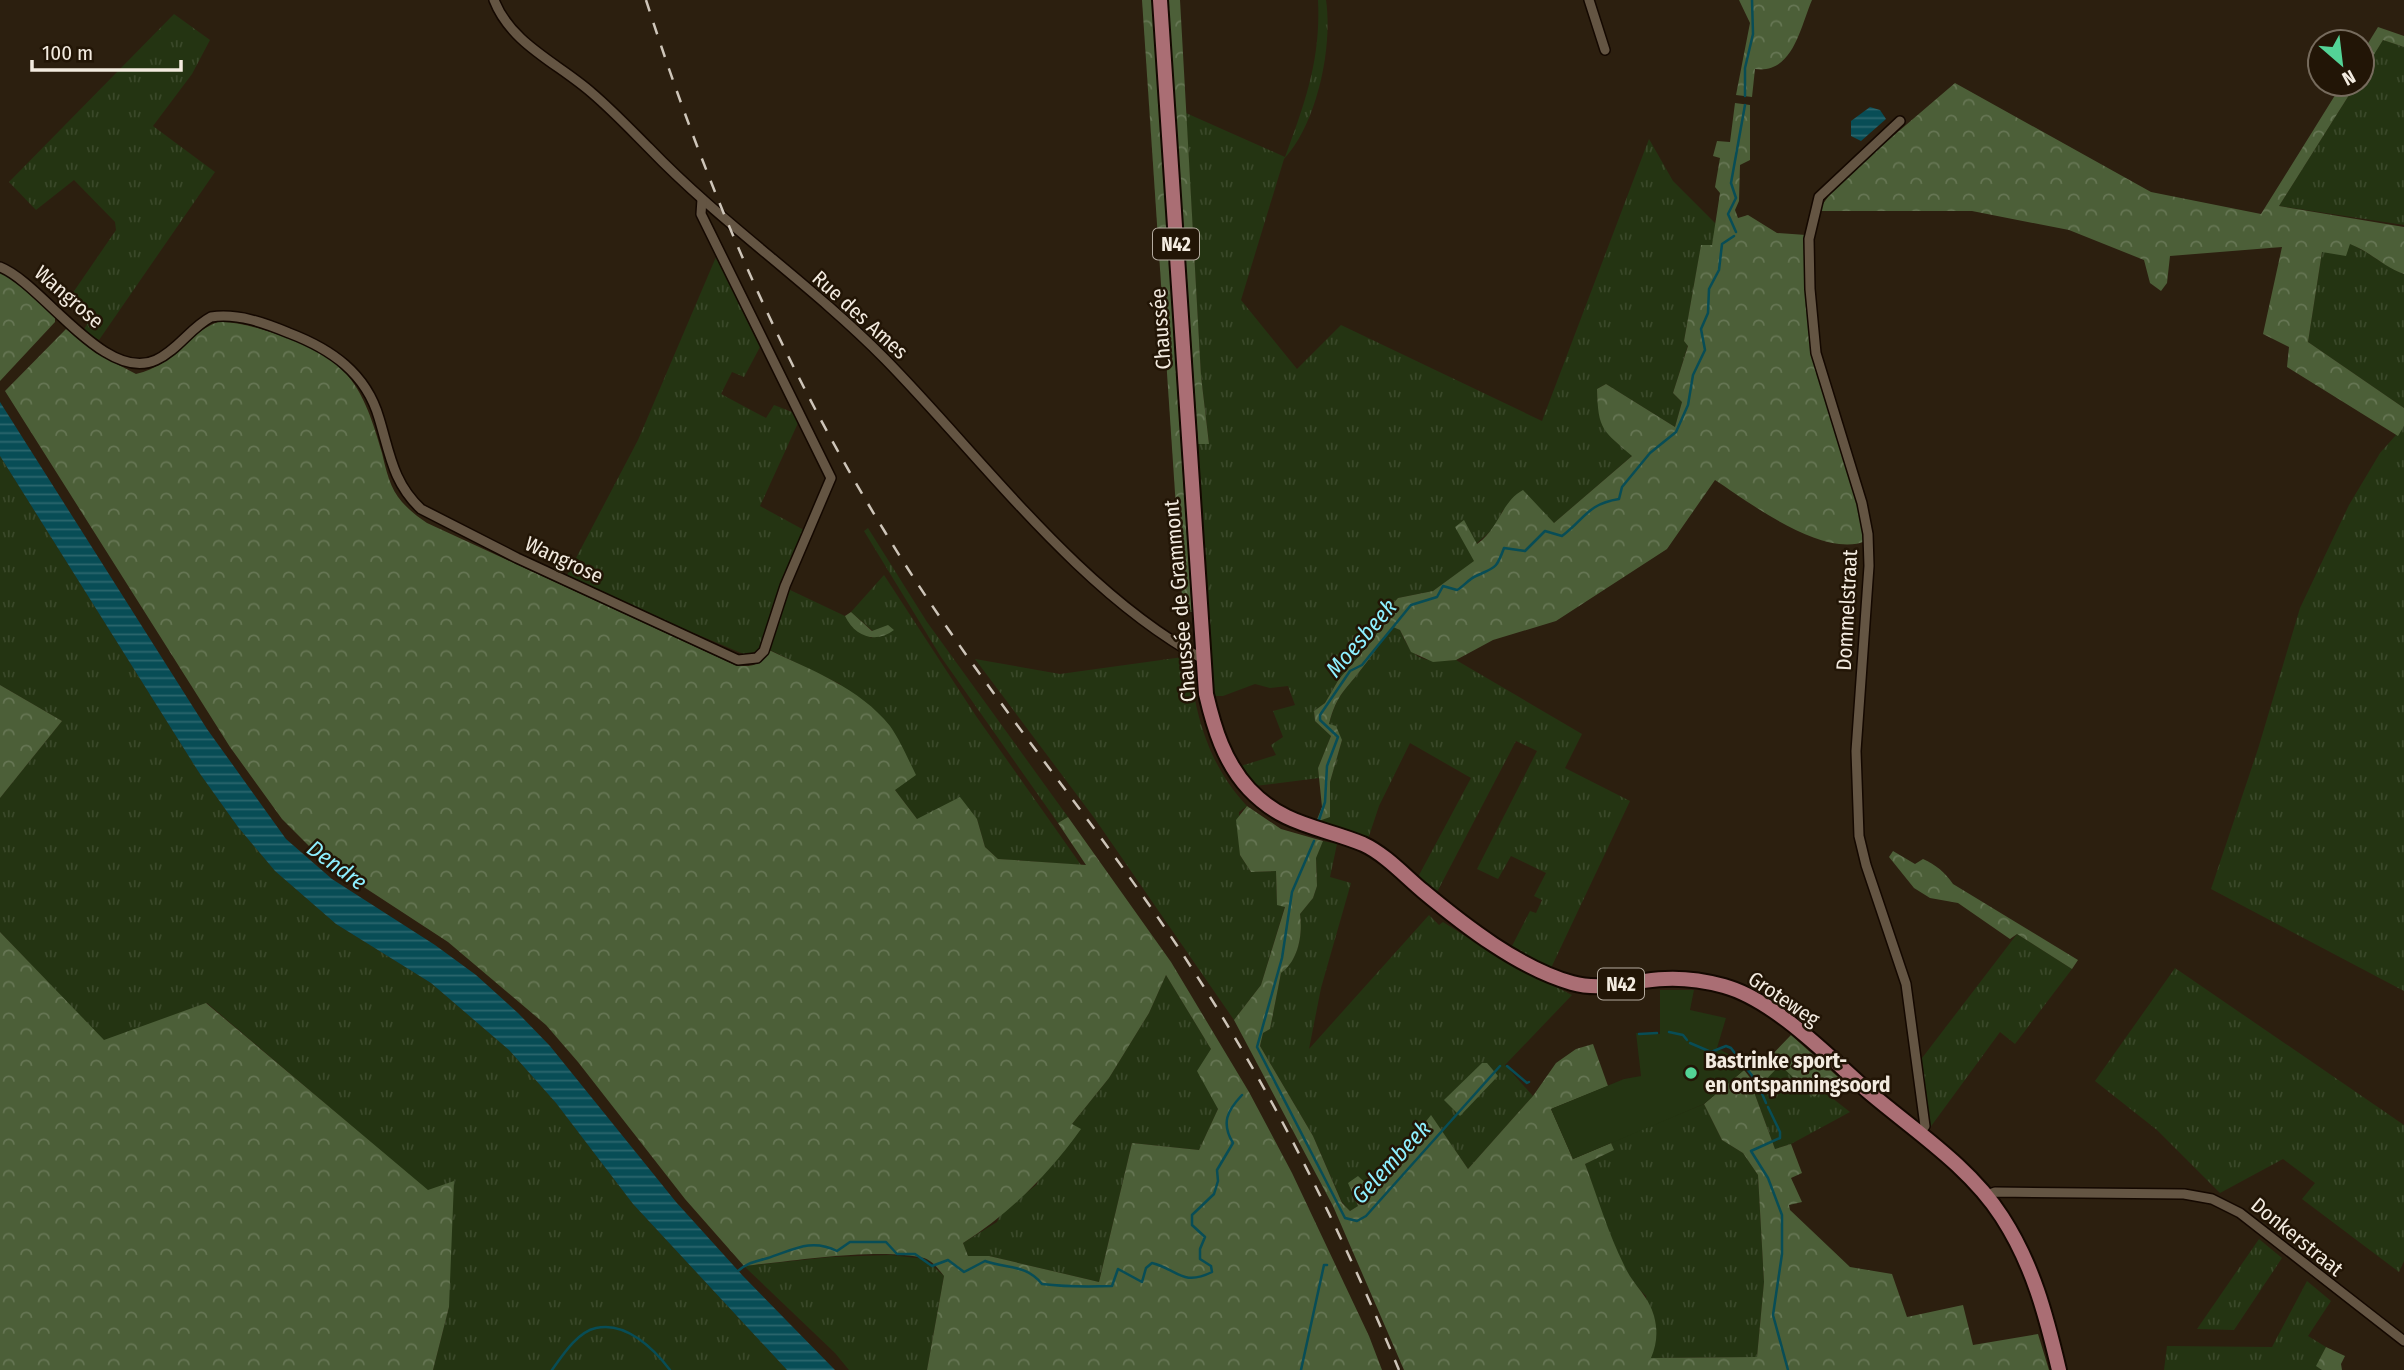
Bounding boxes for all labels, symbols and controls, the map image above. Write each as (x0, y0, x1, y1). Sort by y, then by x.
scale bar (32, 28, 180, 72)
north arrow (2306, 28, 2376, 98)
text: 100 m (42, 40, 93, 66)
text: N (2338, 65, 2359, 90)
road number: N42 (1153, 228, 1199, 260)
street label: Wangrose (29, 260, 109, 334)
street label: Rue des Ames (807, 265, 913, 365)
street label: Chaussée (1145, 288, 1177, 370)
street label: Chaussée de Grammont (1158, 499, 1202, 703)
street label: Wangrose (521, 531, 607, 589)
street label: Dommelstraat (1831, 549, 1863, 671)
water label: Moesbeek (1320, 593, 1402, 683)
water label: Dendre (302, 834, 372, 896)
street label: Groteweg (1743, 966, 1825, 1032)
road number: N42 (1598, 968, 1644, 1000)
place label: Bastrinke sport- en ontspanningsoord (1705, 1048, 1890, 1098)
marker: Bastrinke sport- en ontspanningsoord (1683, 1065, 1699, 1081)
water label: Gelembeek (1345, 1115, 1437, 1209)
street label: Donkerstraat (2246, 1192, 2348, 1282)

